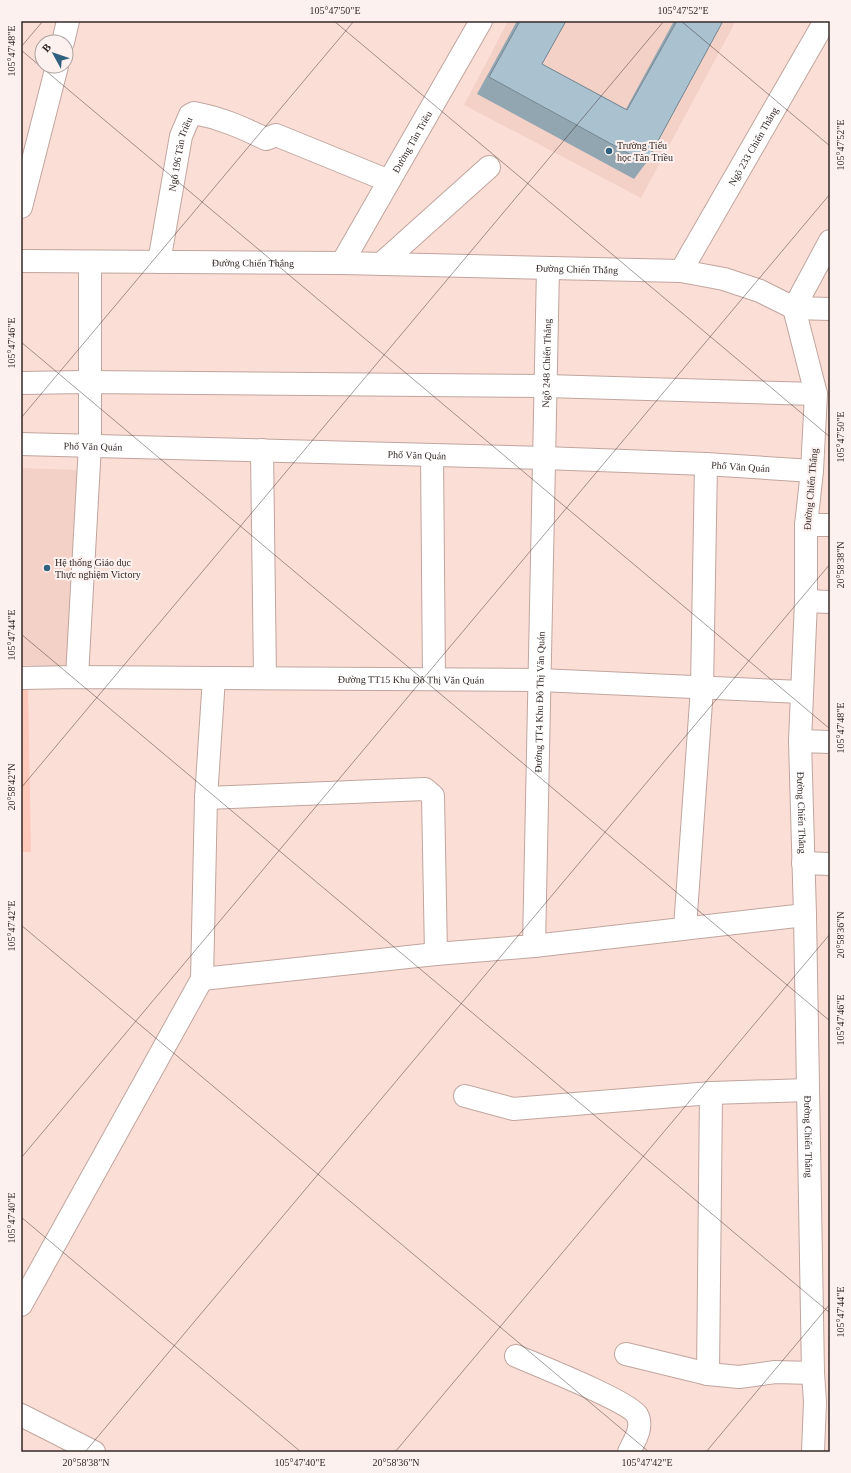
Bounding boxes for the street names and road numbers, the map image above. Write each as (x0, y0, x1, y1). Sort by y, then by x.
street label: Ngõ 233 Chiến Thắng (726, 105, 780, 188)
street label: Đường Tân Triều (390, 109, 434, 175)
street label: Ngõ 196 Tân Triều (166, 115, 194, 192)
street label: Đường Chiến Thắng (212, 257, 294, 269)
street label: Đường Chiến Thắng (536, 263, 618, 276)
street label: Ngõ 248 Chiến Thắng (540, 319, 553, 408)
street label: Phố Văn Quán (63, 440, 122, 453)
street label: Đường Chiến Thắng (801, 448, 820, 530)
street label: Phố Văn Quán (387, 449, 446, 461)
street label: Phố Văn Quán (711, 459, 770, 474)
street label: Đường TT4 Khu Đô Thị Văn Quán (533, 631, 547, 773)
street label: Đường TT15 Khu Đô Thị Văn Quán (338, 674, 484, 686)
street label: Đường Chiến Thắng (795, 771, 808, 854)
street label: Đường Chiến Thắng (802, 1095, 815, 1178)

